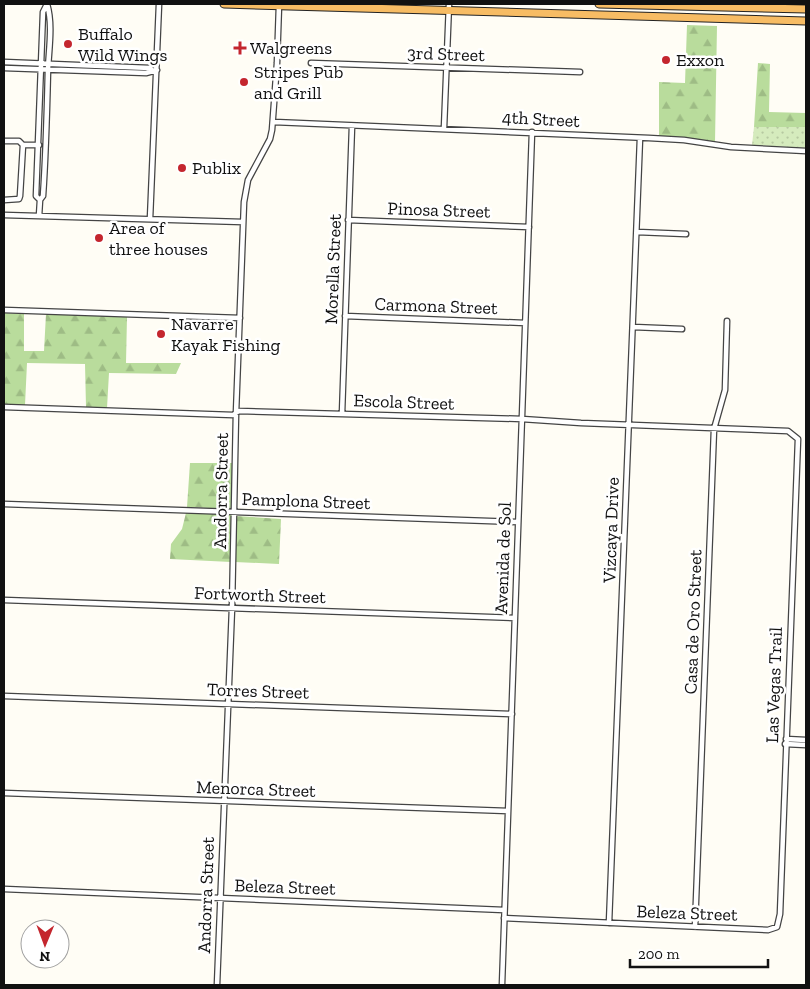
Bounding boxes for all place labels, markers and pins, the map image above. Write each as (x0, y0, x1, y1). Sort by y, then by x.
place label: Buffalo Wild Wings (78, 23, 167, 66)
place label: Walgreens (250, 37, 332, 59)
marker: Buffalo Wild Wings (62, 38, 74, 50)
marker: Walgreens (234, 42, 246, 54)
place label: Exxon (676, 49, 725, 71)
marker: Exxon (660, 54, 672, 66)
place label: Stripes Pub and Grill (254, 61, 343, 104)
marker: Stripes Pub and Grill (238, 76, 250, 88)
place label: Publix (192, 157, 241, 179)
marker: Publix (176, 162, 188, 174)
place label: Area of three houses (109, 217, 208, 260)
marker: Area of three houses (93, 232, 105, 244)
place label: Navarre Kayak Fishing (171, 313, 281, 356)
marker: Navarre Kayak Fishing (155, 328, 167, 340)

